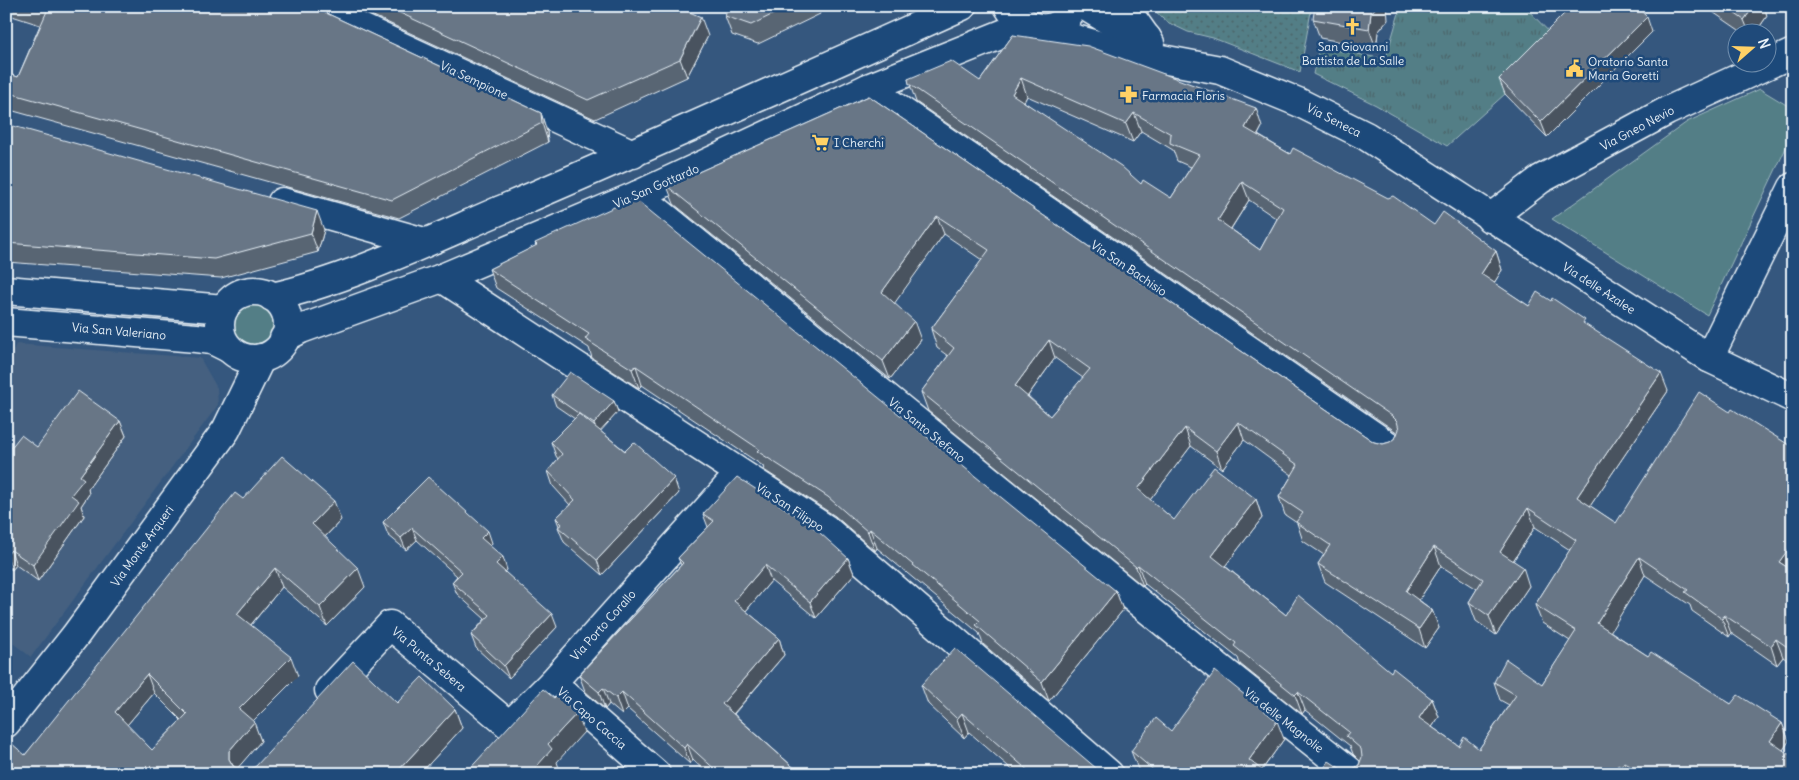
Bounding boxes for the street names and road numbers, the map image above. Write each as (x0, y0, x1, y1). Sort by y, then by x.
street label: Via Sempione (438, 58, 510, 102)
street label: Via Seneca (1304, 100, 1364, 140)
street label: Via Gneo Nevio (1597, 102, 1677, 154)
street label: Via San Gottardo (611, 160, 701, 212)
street label: Via San Bachisio (1088, 237, 1170, 299)
street label: Via delle Azalee (1560, 259, 1638, 317)
street label: Via San Valeriano (71, 319, 167, 343)
street label: Via Santo Stefano (885, 394, 969, 466)
street label: Via San Filippo (753, 479, 827, 535)
street label: Via Monte Arqueri (108, 503, 176, 589)
street label: Via Porto Corallo (567, 586, 639, 664)
street label: Via Punta Sebera (389, 624, 469, 695)
street label: Via Capo Caccia (554, 684, 630, 752)
street label: Via delle Magnolie (1241, 684, 1327, 756)

